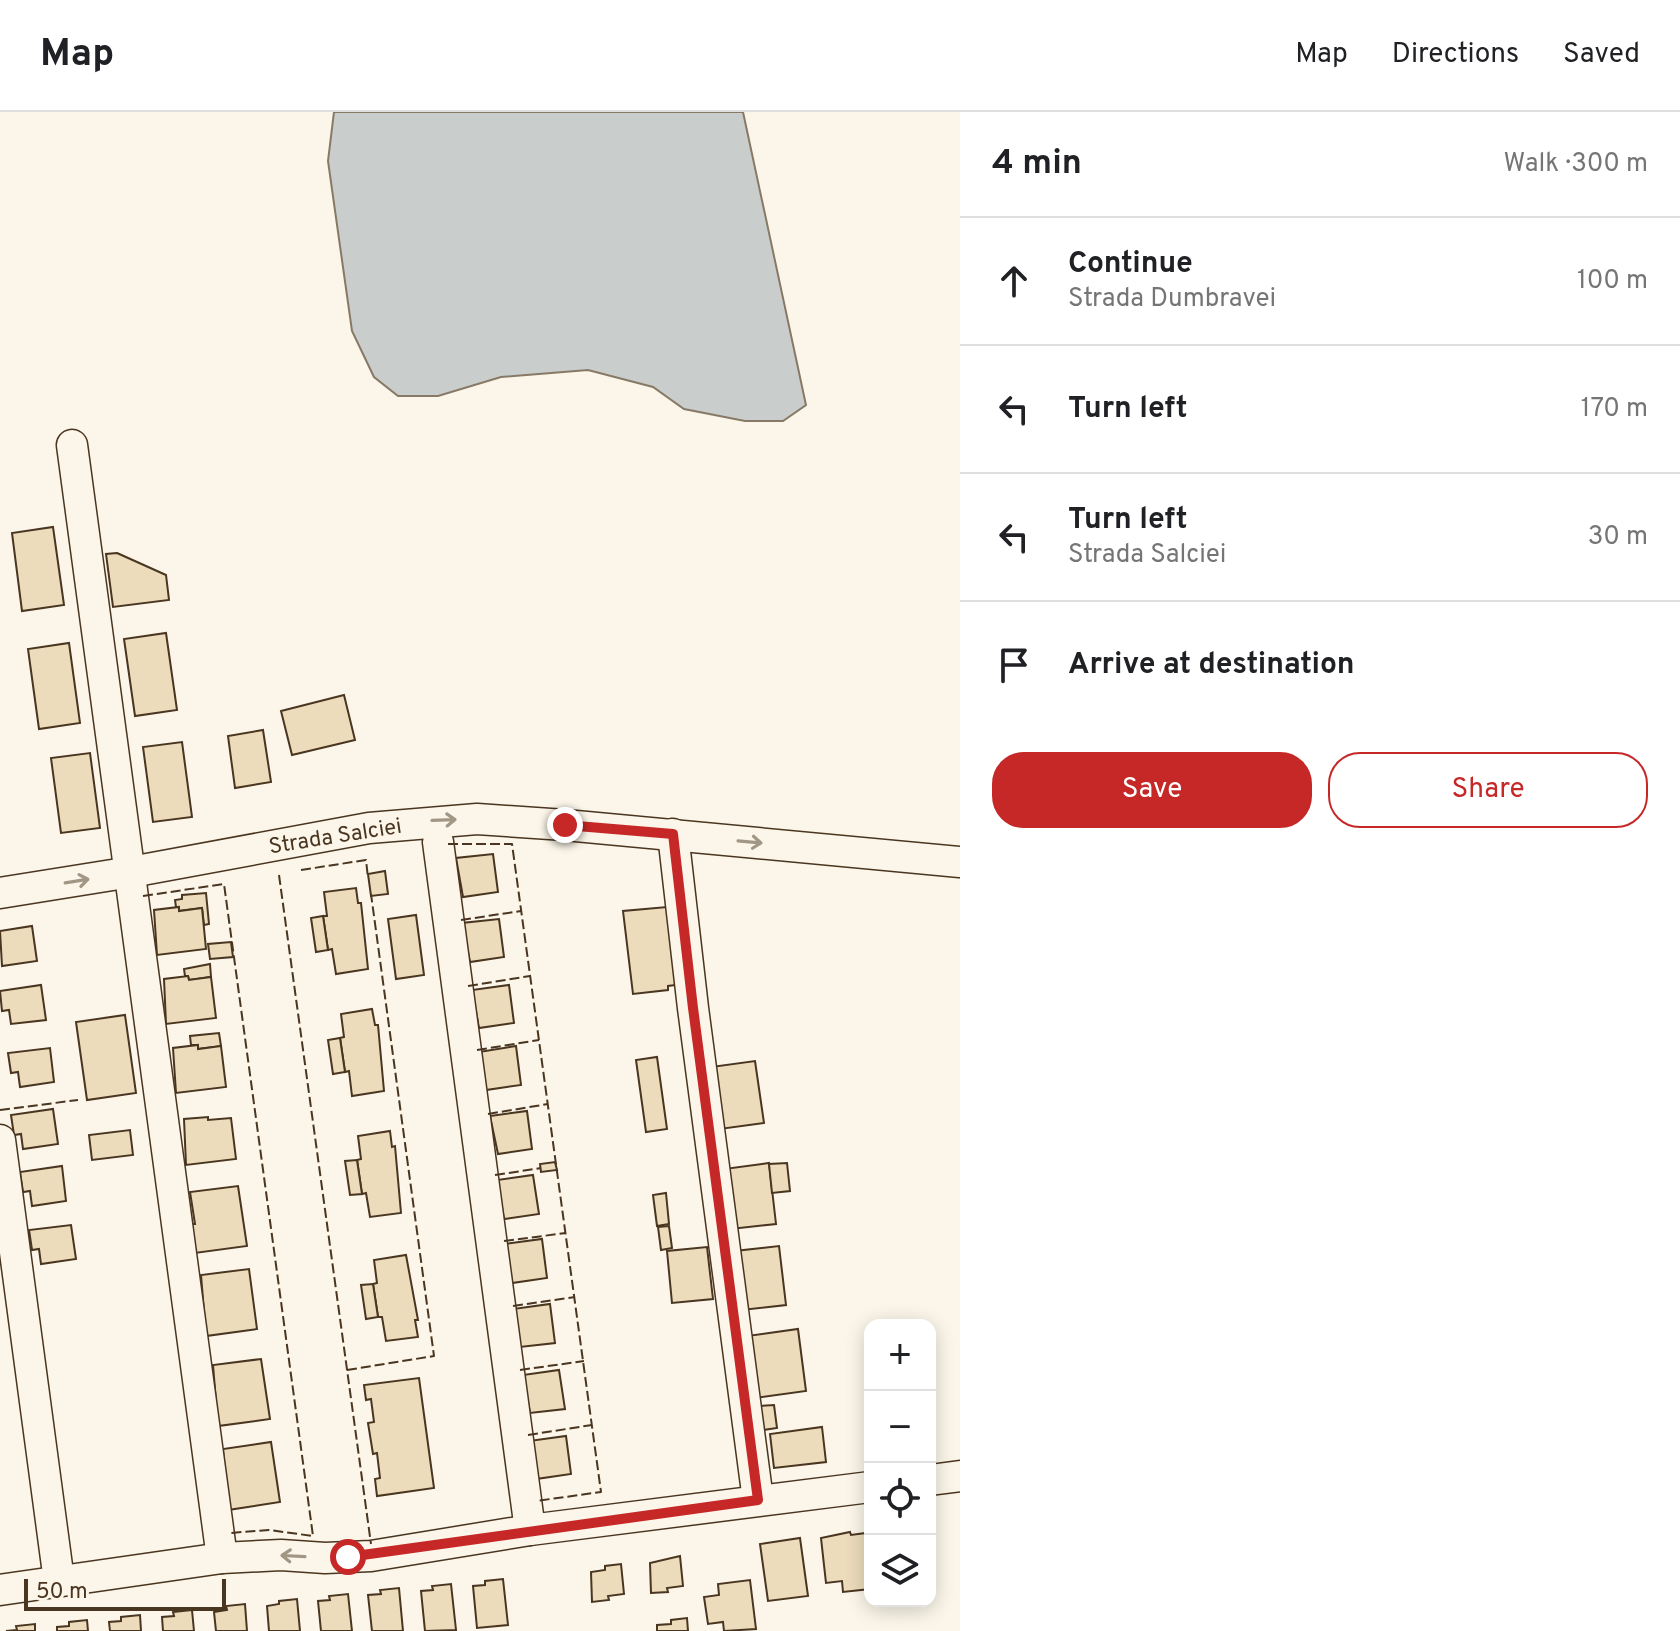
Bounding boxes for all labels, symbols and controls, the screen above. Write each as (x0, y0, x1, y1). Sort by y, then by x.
text: Map (40, 31, 114, 80)
text: Map (1295, 37, 1348, 73)
text: Directions (1392, 37, 1519, 73)
text: Saved (1563, 37, 1640, 73)
text: 4 min (992, 143, 1082, 186)
text: Walk · 300 m (1504, 148, 1648, 181)
text: Continue (1068, 246, 1193, 283)
icon: ahead (992, 259, 1036, 303)
text: 100 m (1577, 265, 1648, 298)
text: Strada Dumbravei (1068, 283, 1276, 316)
icon: left (992, 387, 1036, 431)
text: Turn left (1068, 391, 1188, 428)
text: 170 m (1581, 393, 1648, 426)
text: Turn left (1068, 502, 1188, 539)
icon: left (992, 515, 1036, 559)
text: 30 m (1588, 521, 1648, 554)
text: Strada Salciei (1068, 539, 1226, 572)
icon: arrive (992, 643, 1036, 687)
text: Arrive at destination (1068, 647, 1354, 684)
button: Save (992, 752, 1312, 828)
button: Share (1328, 752, 1648, 828)
route end (547, 807, 583, 843)
one-way arrow (430, 813, 457, 828)
street label: Strada Salciei (267, 814, 404, 861)
one-way arrow (736, 834, 763, 849)
one-way arrow (64, 872, 89, 887)
map controls (864, 1319, 936, 1607)
button: + (864, 1319, 936, 1391)
button: − (864, 1391, 936, 1463)
button: locate (864, 1463, 936, 1535)
button: layers (864, 1535, 936, 1607)
route start (330, 1539, 366, 1575)
one-way arrow (280, 1548, 307, 1563)
scale bar (24, 1575, 226, 1611)
text: 50 m (36, 1579, 88, 1606)

